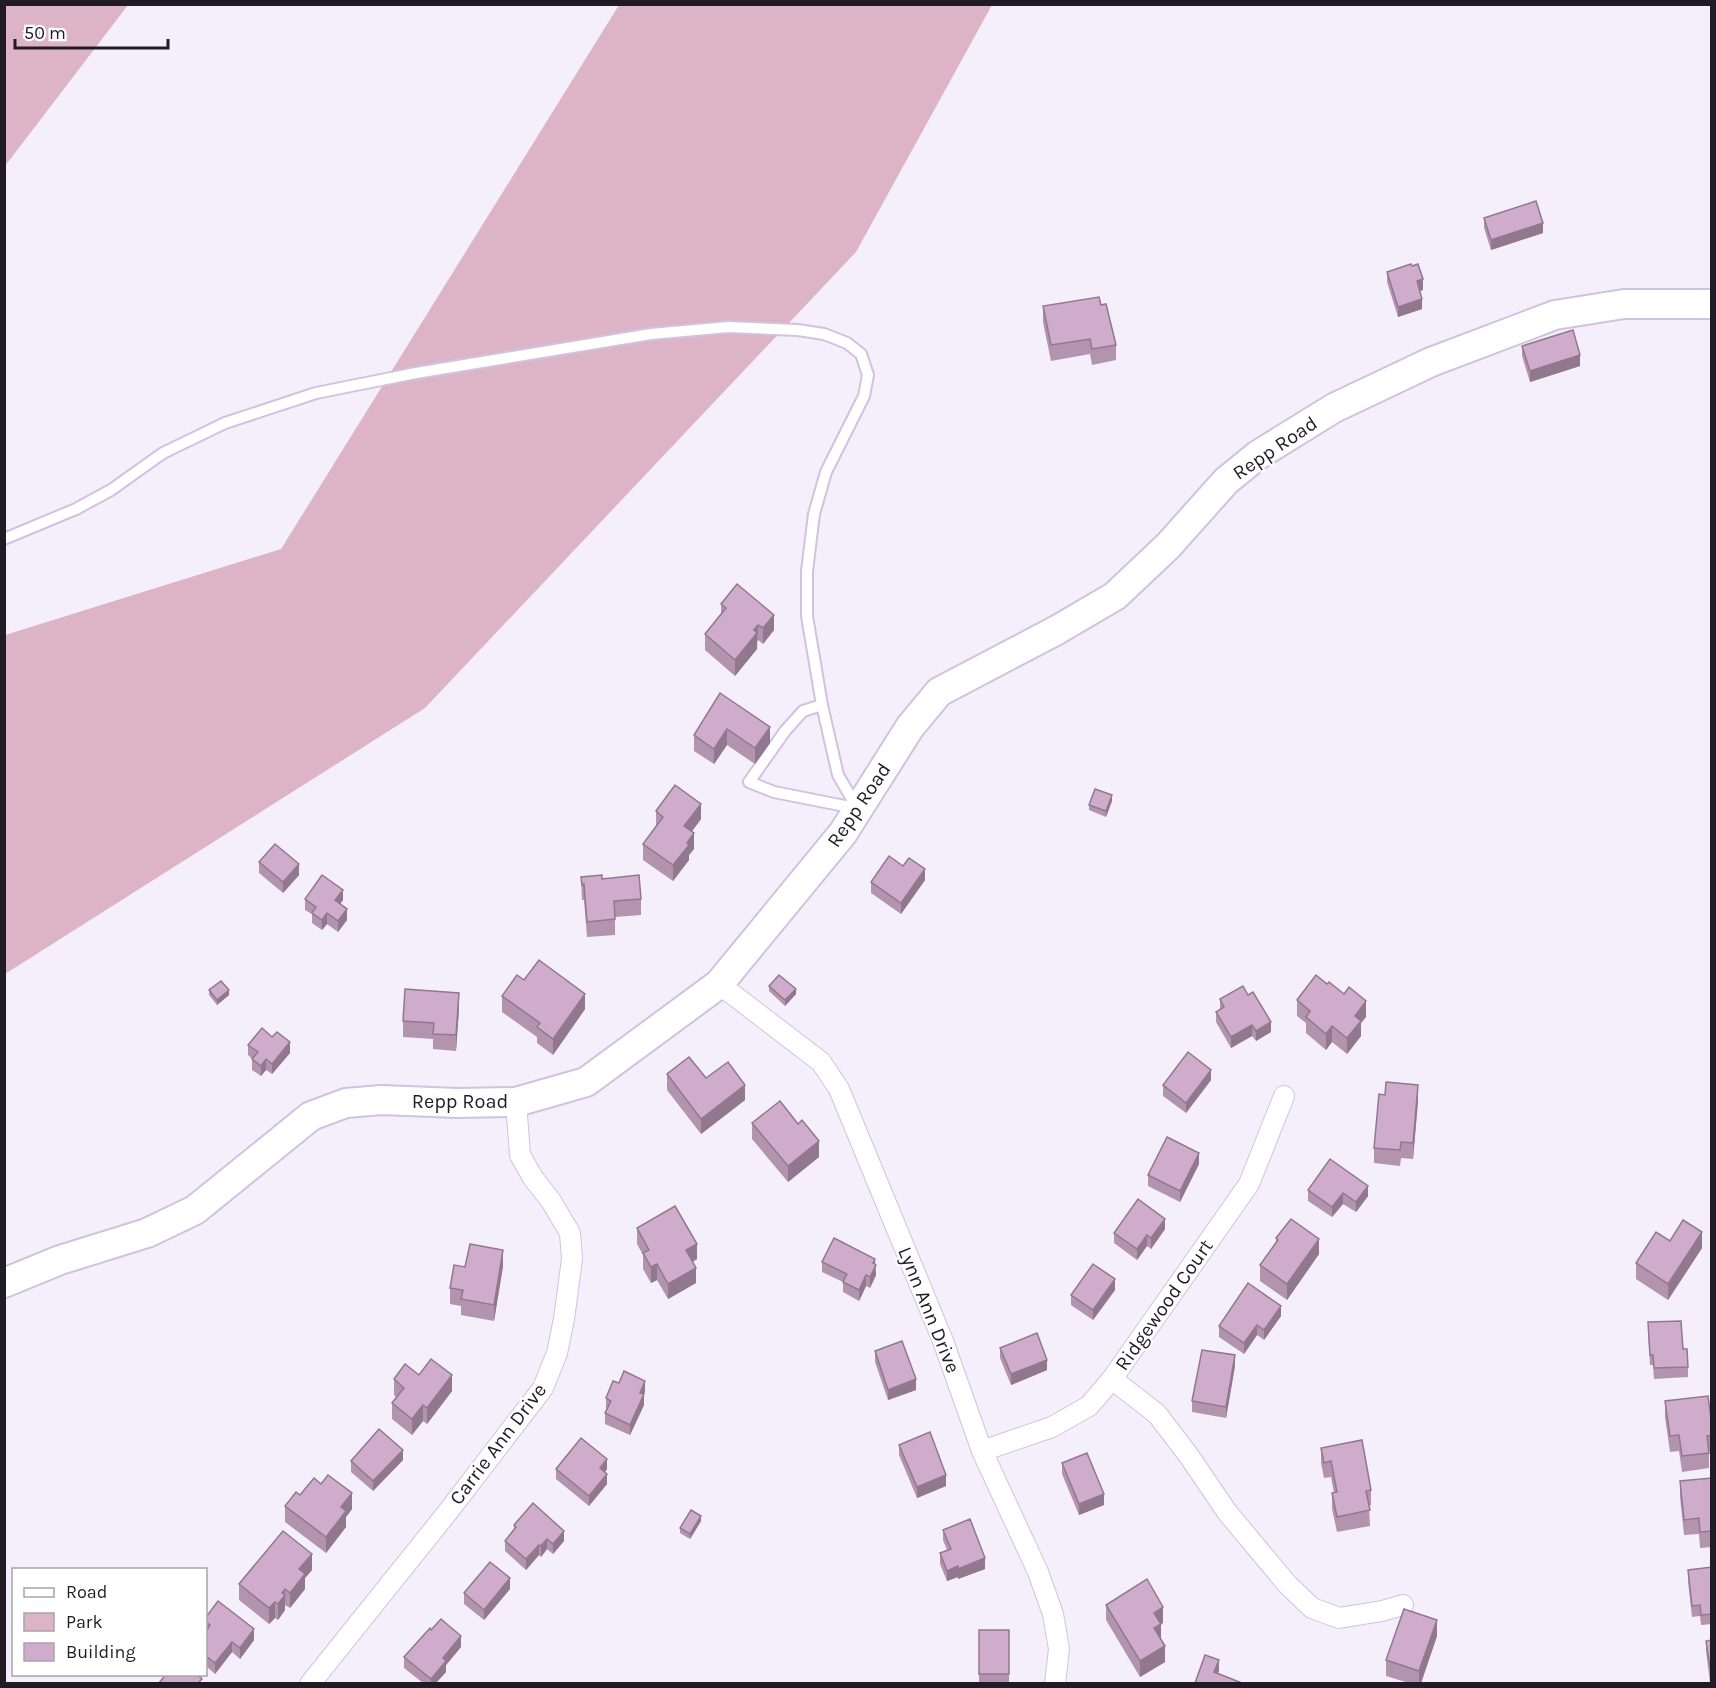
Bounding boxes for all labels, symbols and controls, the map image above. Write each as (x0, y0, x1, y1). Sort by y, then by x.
scale bar (15, 12, 168, 50)
text: 50 m (24, 22, 66, 44)
street label: Repp Road (1228, 411, 1322, 485)
street label: Repp Road (822, 758, 896, 852)
street label: Repp Road (412, 1090, 508, 1113)
street label: Ridgewood Court (1110, 1235, 1218, 1375)
street label: Lynn Ann Drive (893, 1244, 965, 1376)
street label: Carrie Ann Drive (445, 1379, 551, 1509)
legend (12, 1568, 207, 1676)
text: Road (66, 1581, 107, 1603)
text: Park (66, 1611, 103, 1633)
text: Building (66, 1641, 136, 1663)

